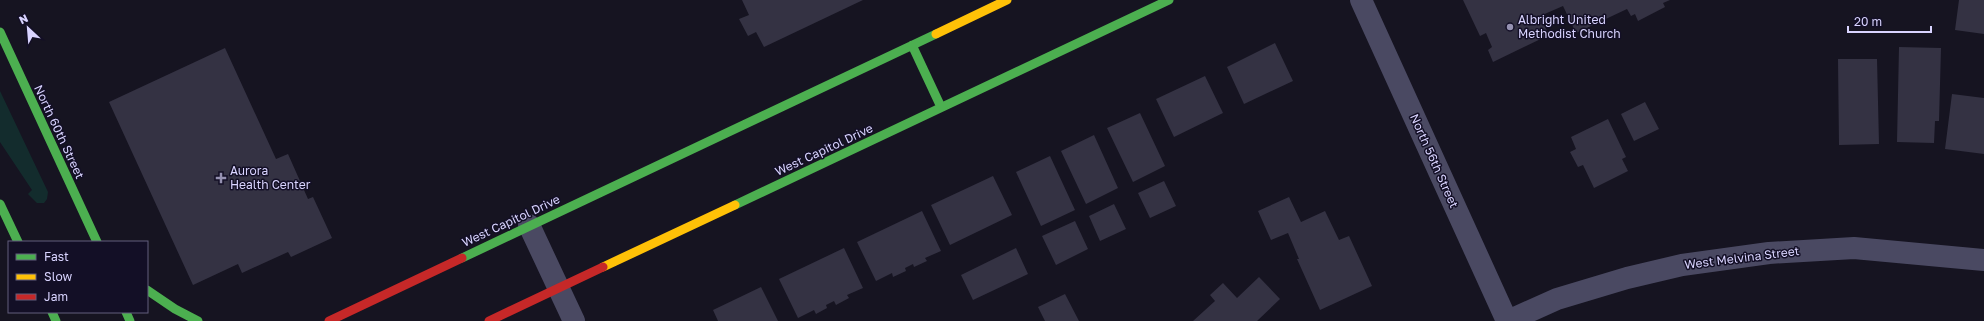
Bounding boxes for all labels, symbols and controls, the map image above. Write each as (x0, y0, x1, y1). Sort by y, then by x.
north arrow (8, 8, 48, 48)
scale bar (1848, 8, 1931, 34)
text: N (17, 11, 30, 26)
place label: Albright United Methodist Church (1518, 12, 1621, 41)
text: 20 m (1854, 14, 1882, 29)
marker: Albright United Methodist Church (1505, 22, 1515, 32)
street label: North 60th Street (31, 82, 88, 181)
street label: North 56th Street (1407, 111, 1462, 210)
street label: West Capitol Drive (772, 120, 875, 179)
place label: Aurora Health Center (230, 163, 311, 192)
marker: Aurora Health Center (215, 172, 227, 184)
street label: West Capitol Drive (459, 191, 562, 250)
legend (8, 241, 148, 313)
street label: West Melvina Street (1684, 243, 1800, 272)
text: Fast (44, 249, 69, 264)
text: Slow (44, 269, 72, 284)
text: Jam (44, 289, 68, 304)

